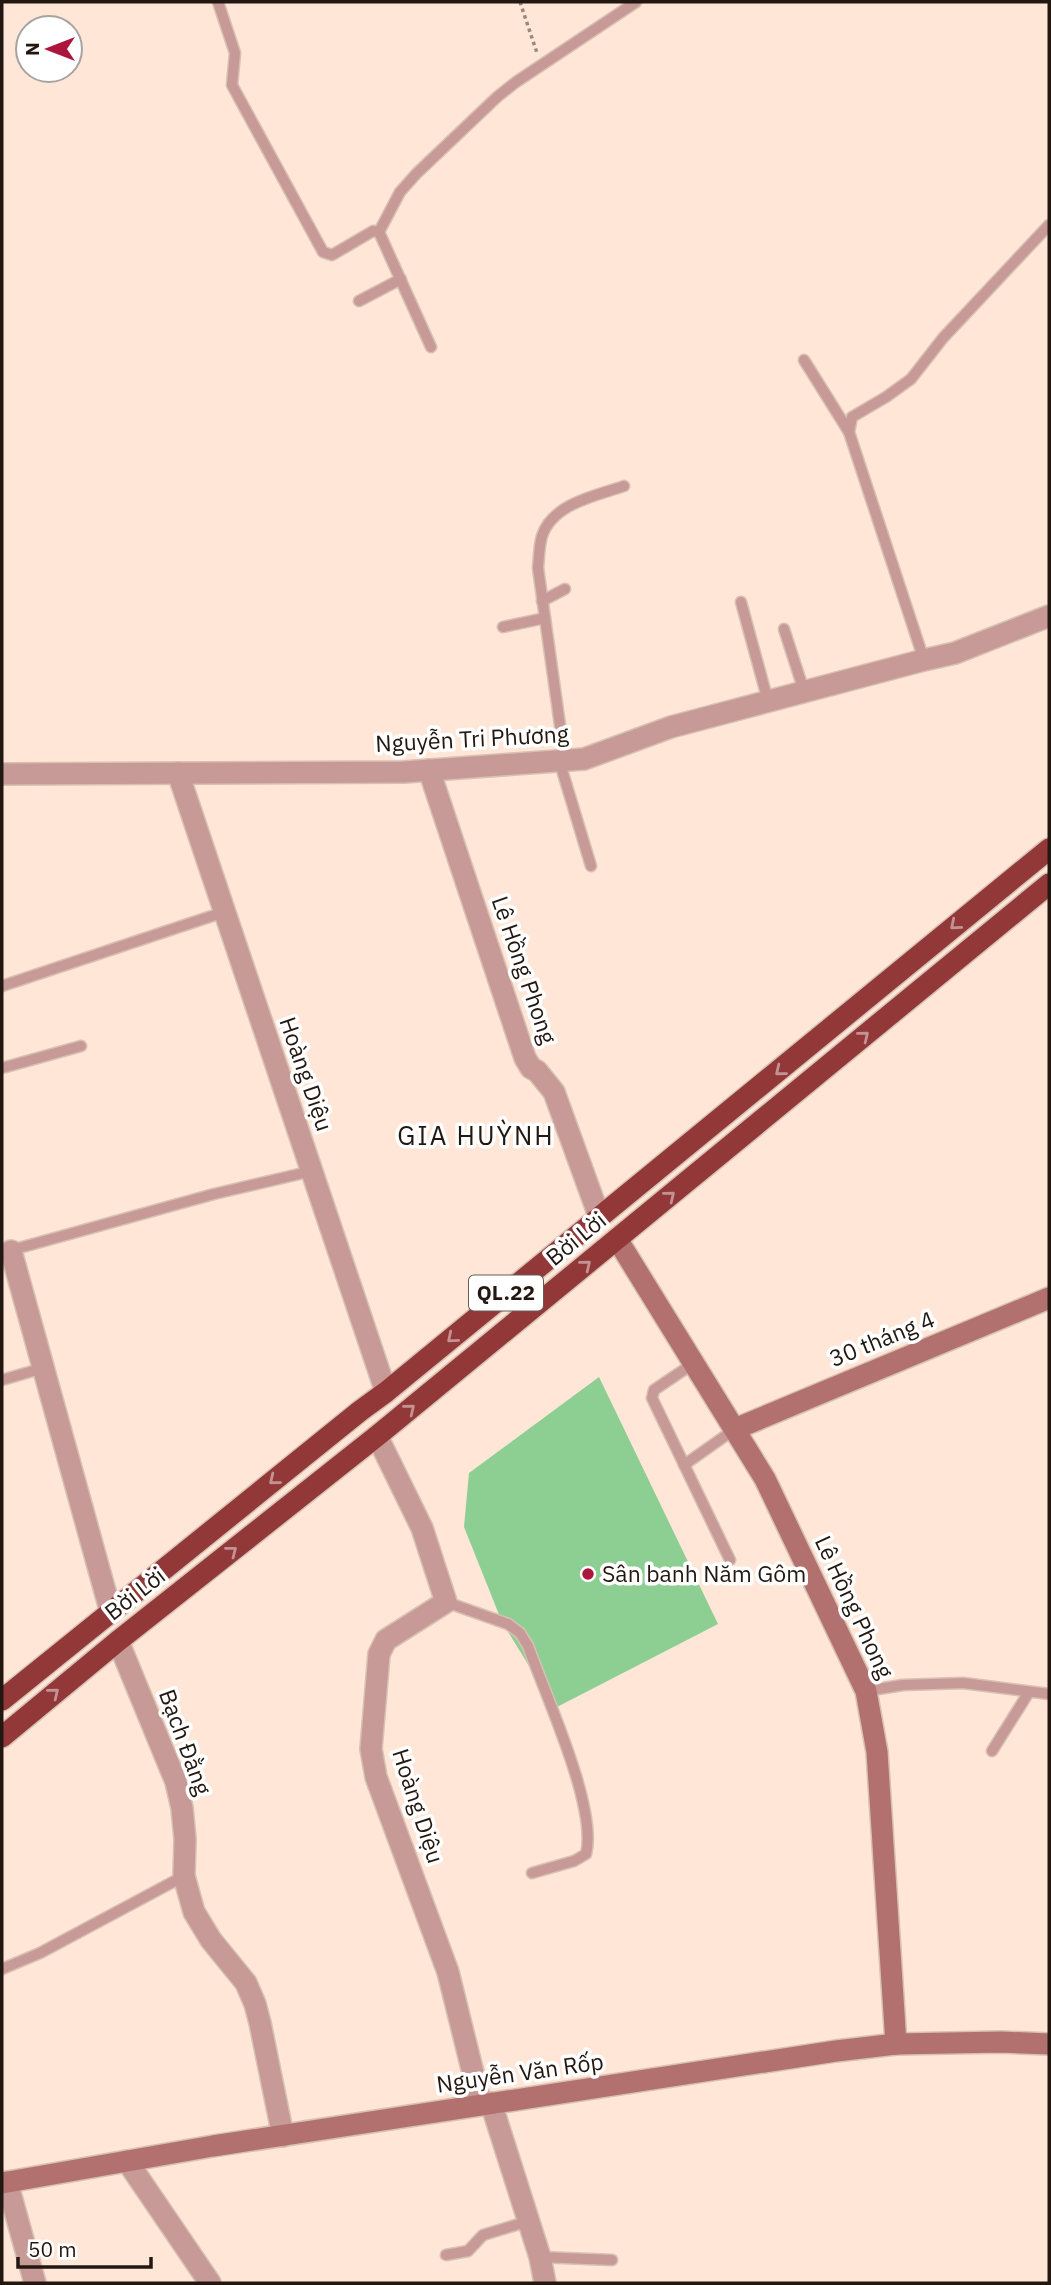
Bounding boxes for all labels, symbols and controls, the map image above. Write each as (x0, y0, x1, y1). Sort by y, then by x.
north arrow (14, 14, 84, 84)
text: N (20, 42, 44, 56)
street label: Nguyễn Tri Phương (374, 718, 569, 758)
street label: Lê Hồng Phong (486, 892, 564, 1047)
one-way arrow (951, 917, 964, 929)
street label: Hoàng Diệu (273, 1013, 340, 1135)
one-way arrow (856, 1032, 869, 1044)
one-way arrow (776, 1062, 788, 1075)
district label: GIA HUỲNH (397, 1118, 555, 1152)
one-way arrow (661, 1192, 674, 1204)
street label: Bời Lời (539, 1205, 612, 1272)
one-way arrow (578, 1260, 590, 1273)
road number: QL.22 (469, 1276, 543, 1310)
street label: 30 tháng 4 (825, 1303, 939, 1373)
one-way arrow (447, 1330, 460, 1342)
one-way arrow (402, 1405, 415, 1417)
one-way arrow (270, 1472, 283, 1484)
street label: Lê Hồng Phong (809, 1530, 901, 1683)
one-way arrow (224, 1547, 237, 1559)
place label: Sân banh Năm Gôm (602, 1558, 806, 1588)
street label: Bời Lời (98, 1560, 171, 1626)
marker: Sân banh Năm Gôm (580, 1566, 596, 1582)
street label: Bạch Đằng (153, 1685, 219, 1799)
one-way arrow (46, 1689, 59, 1701)
street label: Hoàng Diệu (386, 1744, 452, 1867)
street label: Nguyễn Văn Rốp (434, 2045, 605, 2099)
scale bar (18, 2226, 150, 2270)
text: 50 m (28, 2235, 77, 2263)

